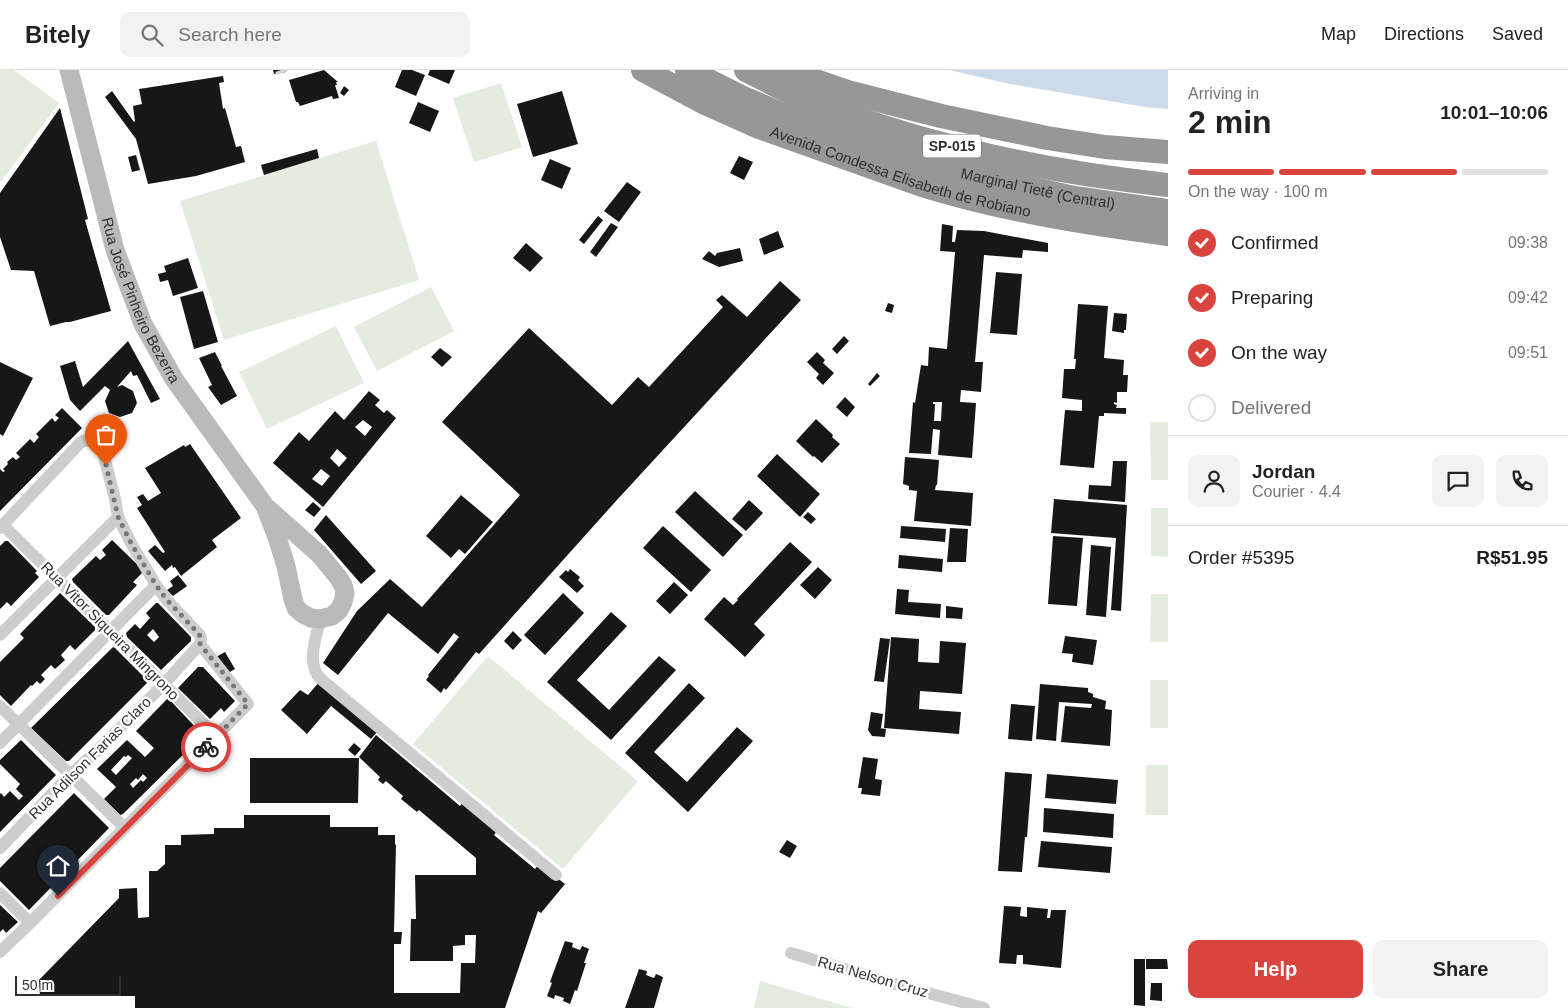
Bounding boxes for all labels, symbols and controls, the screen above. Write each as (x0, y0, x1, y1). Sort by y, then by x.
search box (120, 12, 470, 57)
text: Bitely (25, 21, 90, 48)
icon: search (138, 21, 166, 49)
text: Search here (178, 24, 282, 45)
text: Map (1321, 24, 1356, 44)
text: Directions (1384, 24, 1464, 44)
text: Saved (1492, 24, 1543, 44)
text: Arriving in (1188, 85, 1259, 102)
text: 10:01–10:06 (1440, 102, 1548, 123)
text: 2 min (1188, 104, 1272, 140)
street label: Avenida Condessa Elisabeth de Robiano (768, 123, 1032, 220)
road number: SP-015 (923, 134, 981, 158)
street label: Marginal Tietê (Central) (959, 164, 1116, 212)
text: On the way · 100 m (1188, 183, 1328, 200)
street label: Rua José Pinheiro Bezerra (99, 215, 184, 387)
icon: check (1188, 229, 1216, 257)
text: Confirmed (1231, 232, 1319, 253)
text: 09:38 (1508, 234, 1548, 251)
icon: check (1188, 284, 1216, 312)
text: Preparing (1231, 287, 1313, 308)
text: 09:42 (1508, 289, 1548, 306)
icon: check (1188, 339, 1216, 367)
text: On the way (1231, 342, 1327, 363)
text: 09:51 (1508, 344, 1548, 361)
text: Delivered (1231, 397, 1311, 418)
pin (85, 414, 127, 465)
icon: bag (92, 421, 120, 449)
button: person (1188, 455, 1240, 507)
button: chat (1432, 455, 1484, 507)
button: phone (1496, 455, 1548, 507)
text: Jordan (1252, 461, 1315, 482)
text: Courier · 4.4 (1252, 483, 1341, 500)
text: Order #5395 (1188, 547, 1295, 568)
text: R$51.95 (1476, 547, 1548, 568)
street label: Rua Vitor Siqueira Mingrono (38, 558, 183, 703)
street label: Rua Adilson Farias Claro (25, 693, 154, 822)
courier (181, 722, 231, 772)
icon: bike (192, 733, 220, 761)
pin (37, 845, 79, 896)
icon: home (44, 852, 72, 880)
button: Help (1188, 940, 1363, 998)
button: Share (1373, 940, 1548, 998)
street label: Rua Nelson Cruz (816, 953, 930, 1000)
scale bar (15, 973, 121, 996)
text: 50 m (22, 977, 53, 993)

